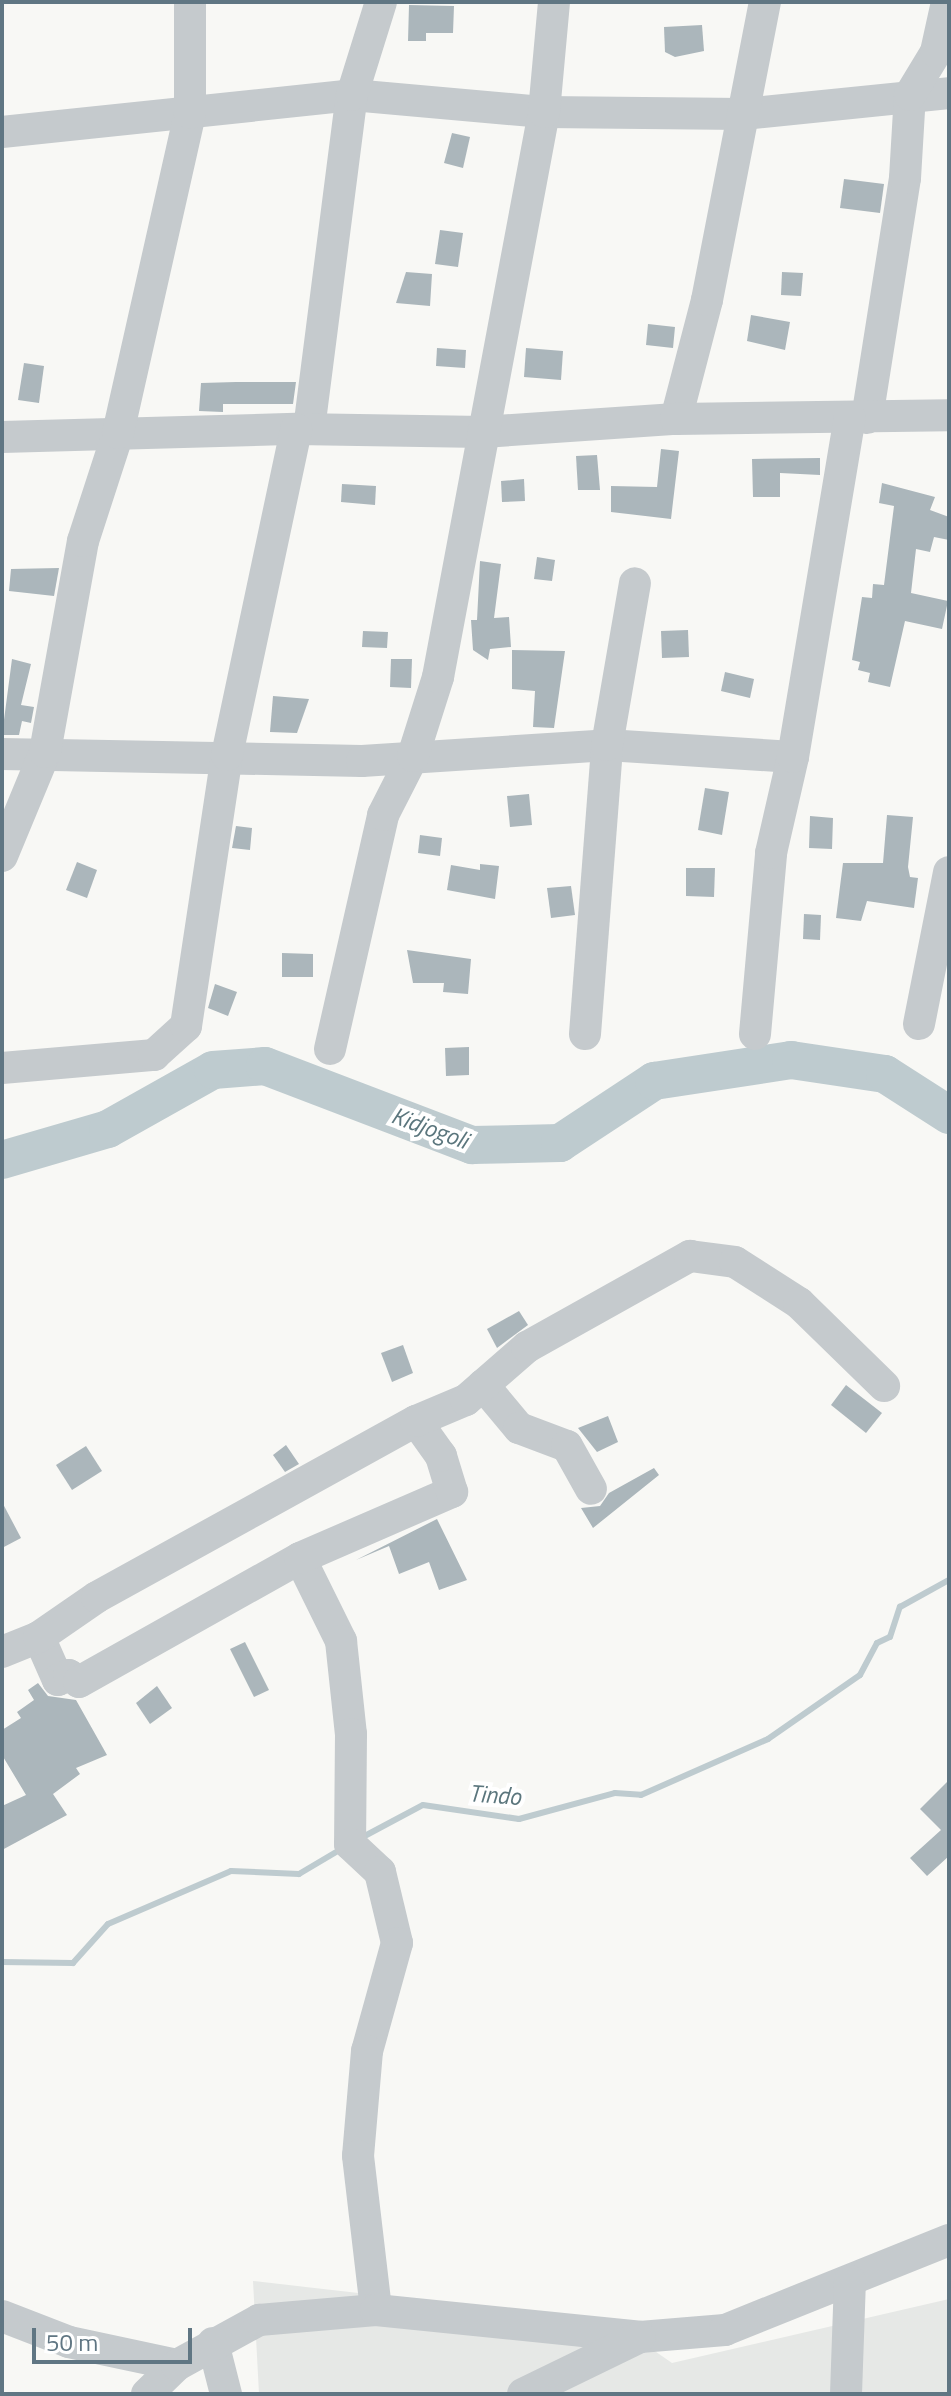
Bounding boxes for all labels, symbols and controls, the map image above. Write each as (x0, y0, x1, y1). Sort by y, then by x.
water label: Kidjogoli (388, 1101, 472, 1155)
water label: Tindo (468, 1779, 522, 1811)
scale bar (36, 2312, 196, 2362)
text: 50 m (46, 2324, 98, 2360)

